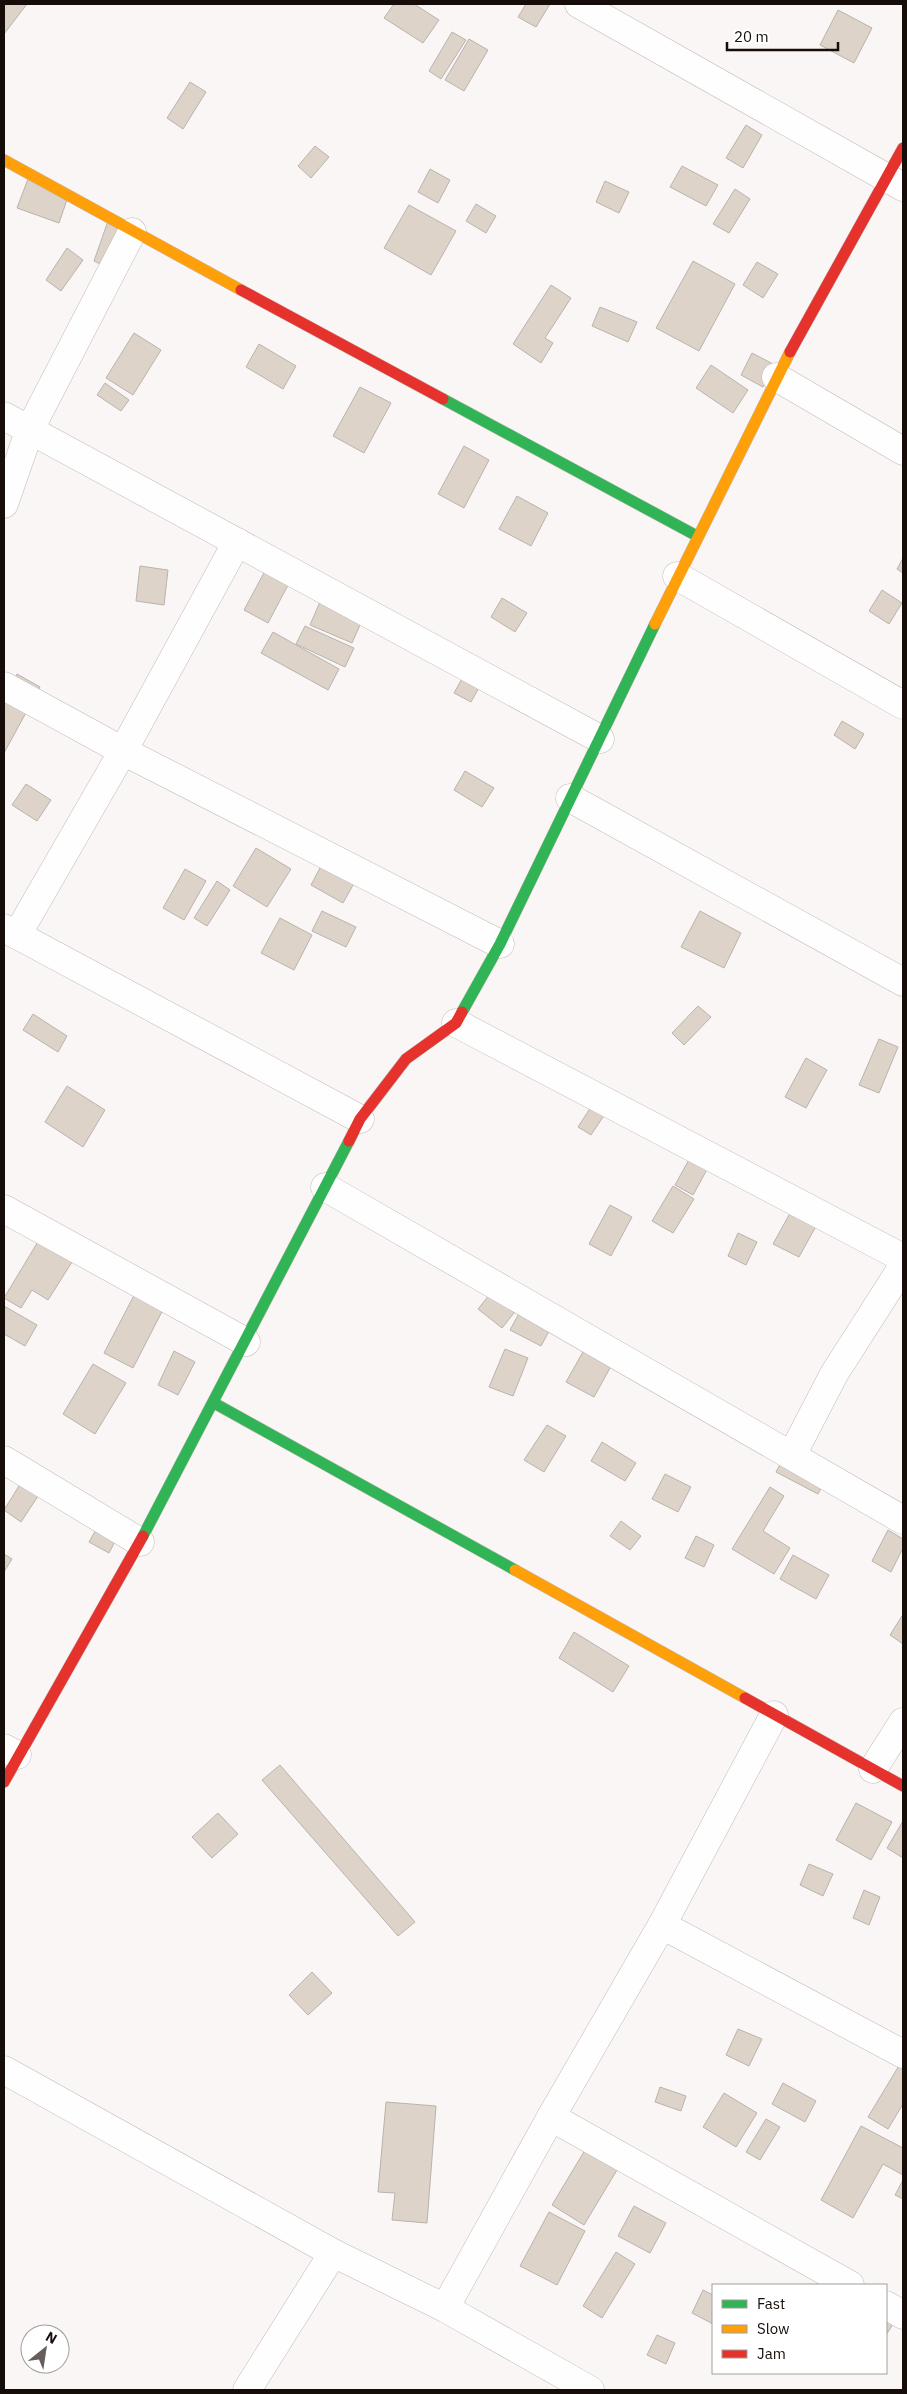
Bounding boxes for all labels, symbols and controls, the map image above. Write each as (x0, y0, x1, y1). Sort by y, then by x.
scale bar (727, 20, 838, 52)
text: 20 m (734, 27, 769, 46)
legend (712, 2284, 887, 2374)
text: Fast (757, 2294, 785, 2313)
text: Slow (757, 2319, 790, 2338)
north arrow (20, 2324, 70, 2374)
text: N (43, 2327, 60, 2348)
text: Jam (757, 2344, 786, 2363)

